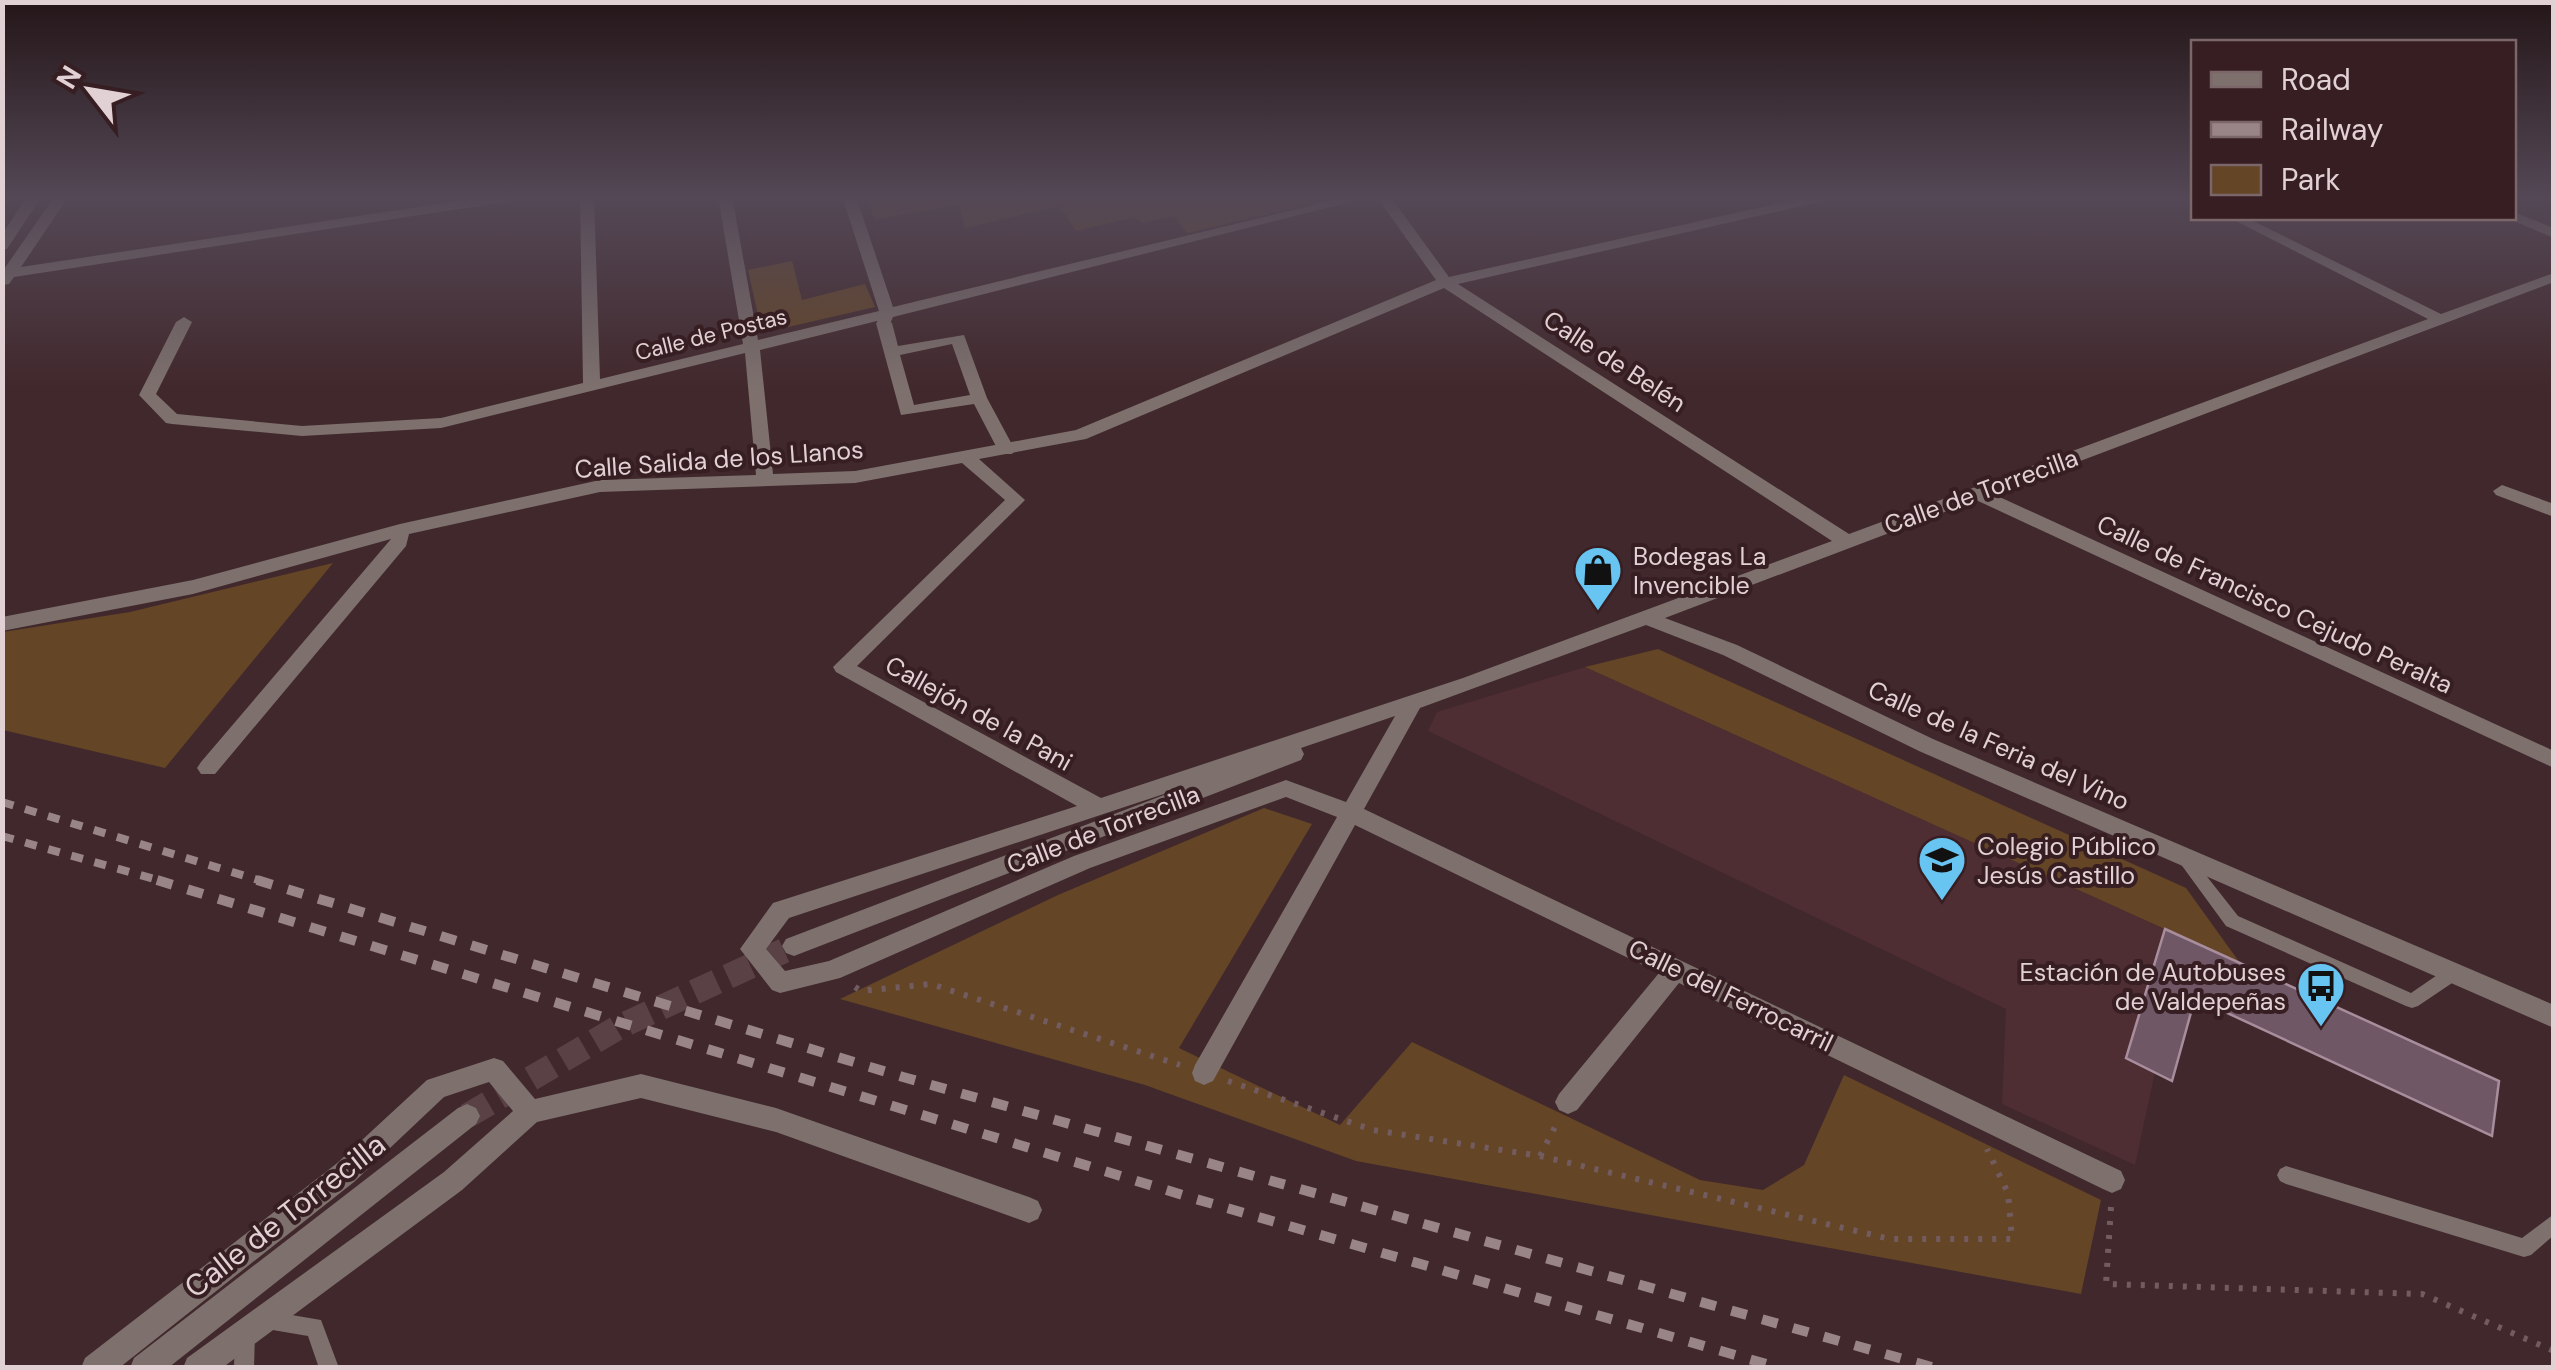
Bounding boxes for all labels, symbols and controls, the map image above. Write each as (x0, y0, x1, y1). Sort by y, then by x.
north arrow (40, 40, 140, 140)
legend (2191, 40, 2516, 220)
text: N (48, 59, 90, 96)
text: Road (2281, 60, 2351, 99)
text: Railway (2281, 110, 2384, 149)
text: Park (2281, 160, 2340, 199)
street label: Calle de Postas (632, 302, 790, 367)
street label: Calle de Belén (1537, 303, 1692, 420)
street label: Calle Salida de los Llanos (574, 433, 864, 486)
street label: Calle de Torrecilla (1880, 441, 2083, 542)
street label: Calle de Francisco Cejudo Peralta (2092, 507, 2458, 702)
place label: Bodegas La Invencible (1633, 540, 1766, 602)
shop icon: Bodegas La Invencible (1572, 544, 1624, 612)
street label: Callejón de la Pani (879, 648, 1078, 779)
street label: Calle de la Feria del Vino (1863, 673, 2135, 818)
street label: Calle de Torrecilla (1002, 778, 1204, 881)
place label: Colegio Público Jesús Castillo (1977, 830, 2156, 892)
school or university icon: Colegio Público Jesús Castillo (1916, 834, 1968, 902)
street label: Calle del Ferrocarril (1623, 932, 1838, 1059)
place label: Estación de Autobuses de Valdepeñas (2020, 956, 2286, 1018)
bus stop icon: Estación de Autobuses de Valdepeñas (2295, 960, 2347, 1028)
street label: Calle de Torrecilla (176, 1125, 393, 1306)

